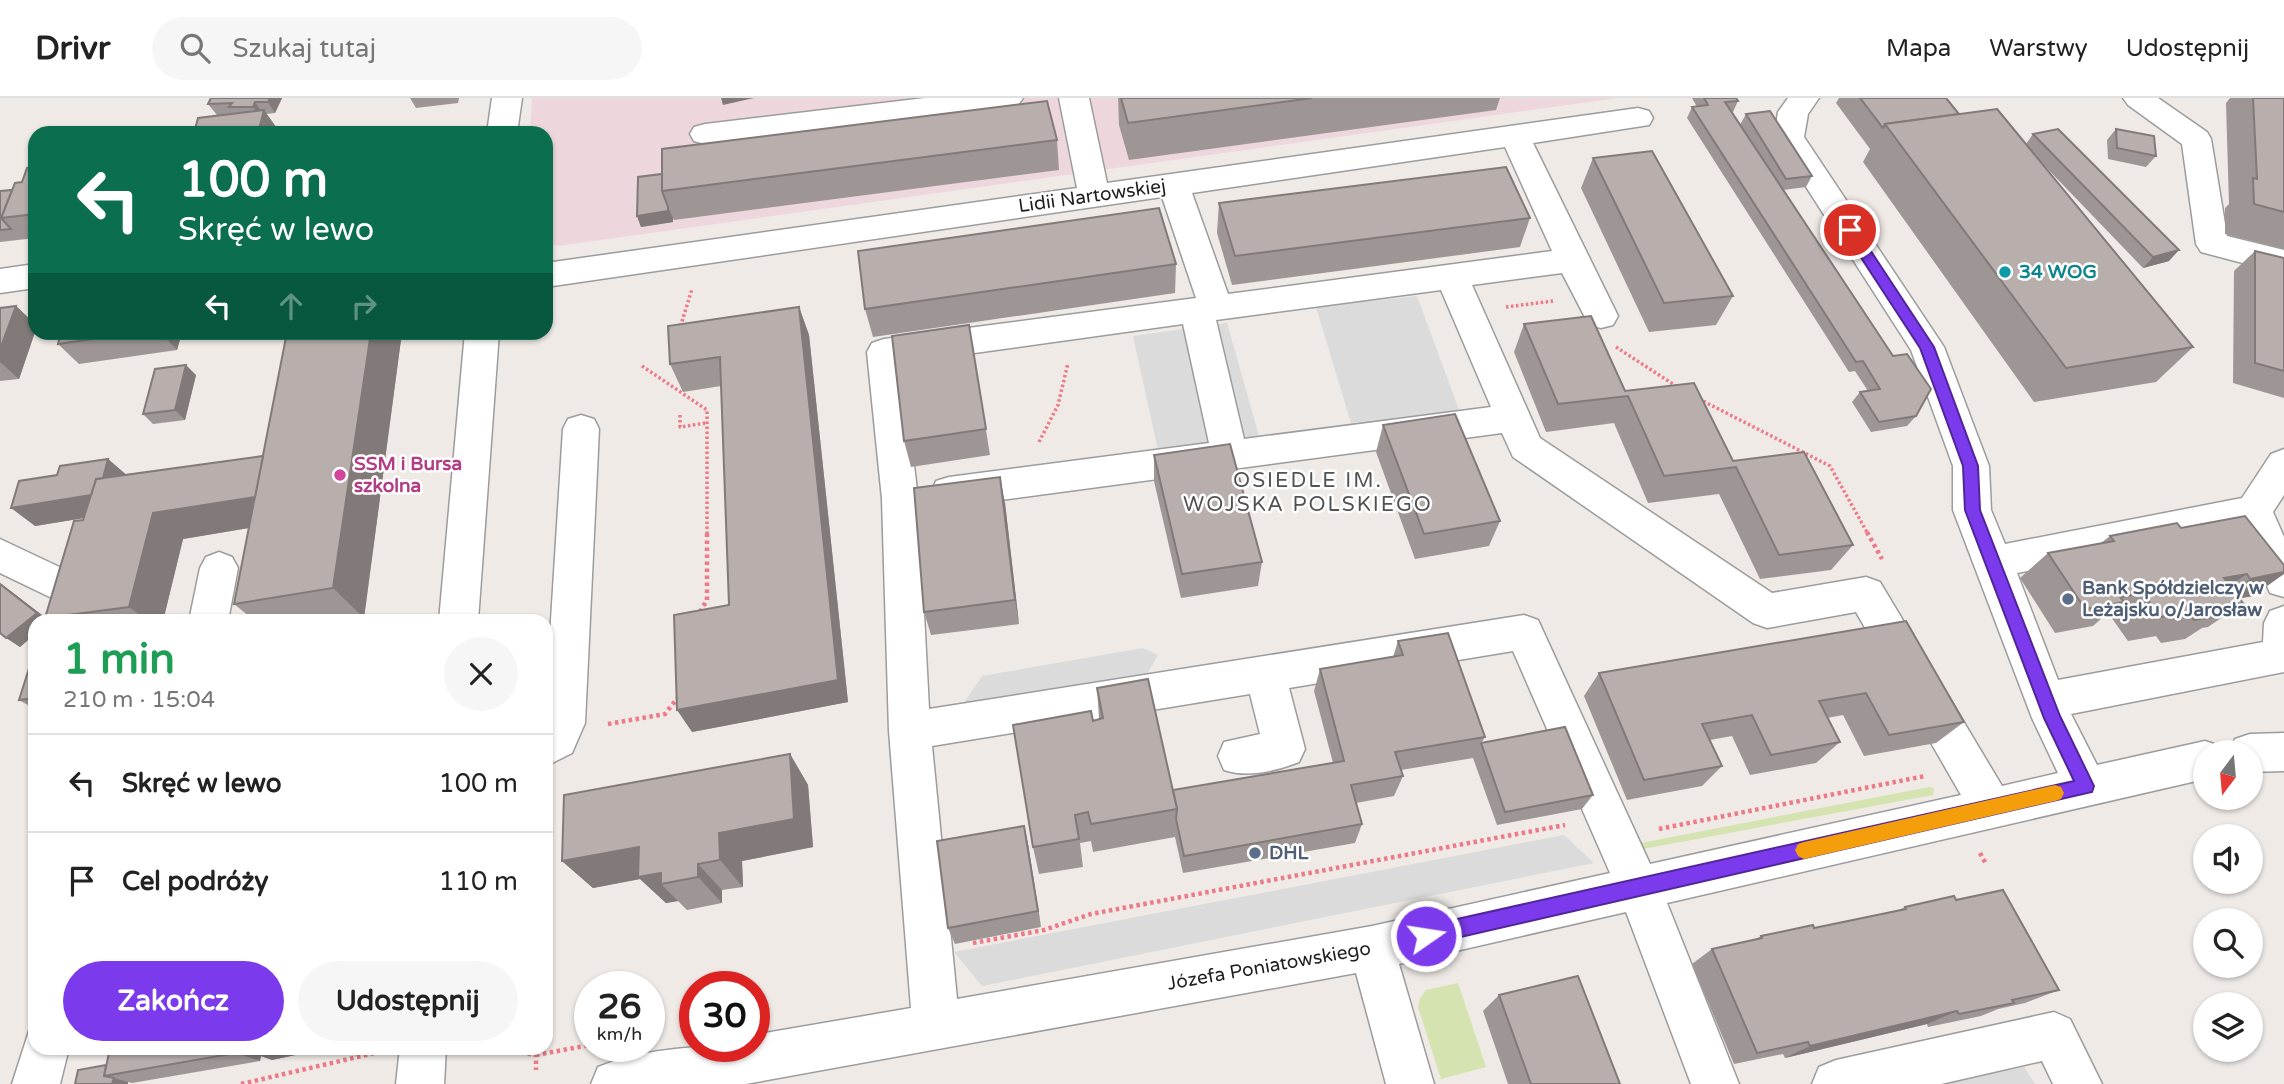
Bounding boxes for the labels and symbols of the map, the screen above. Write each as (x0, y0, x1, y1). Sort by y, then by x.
street label: Lidii Nartowskiej (1017, 175, 1167, 217)
pin (1820, 200, 1880, 260)
place label: 34 WOG (2019, 261, 2097, 283)
marker: 34 WOG (1997, 264, 2013, 280)
place label: SSM i Bursa szkolna (354, 453, 462, 497)
marker: SSM i Bursa szkolna (332, 467, 348, 483)
district label: OSIEDLE IM. WOJSKA POLSKIEGO (1183, 468, 1433, 517)
place label: Bank Spółdzielczy w Leżajsku o/Jarosław (2082, 577, 2264, 622)
marker: Bank Spółdzielczy w Leżajsku o/Jarosław (2060, 591, 2076, 607)
north arrow (2193, 740, 2263, 810)
place label: DHL (1269, 842, 1310, 864)
marker: DHL (1247, 845, 1263, 861)
position arrow (1389, 899, 1463, 973)
street label: Józefa Poniatowskiego (1166, 937, 1372, 995)
speed limit sign: 30 (679, 971, 770, 1062)

